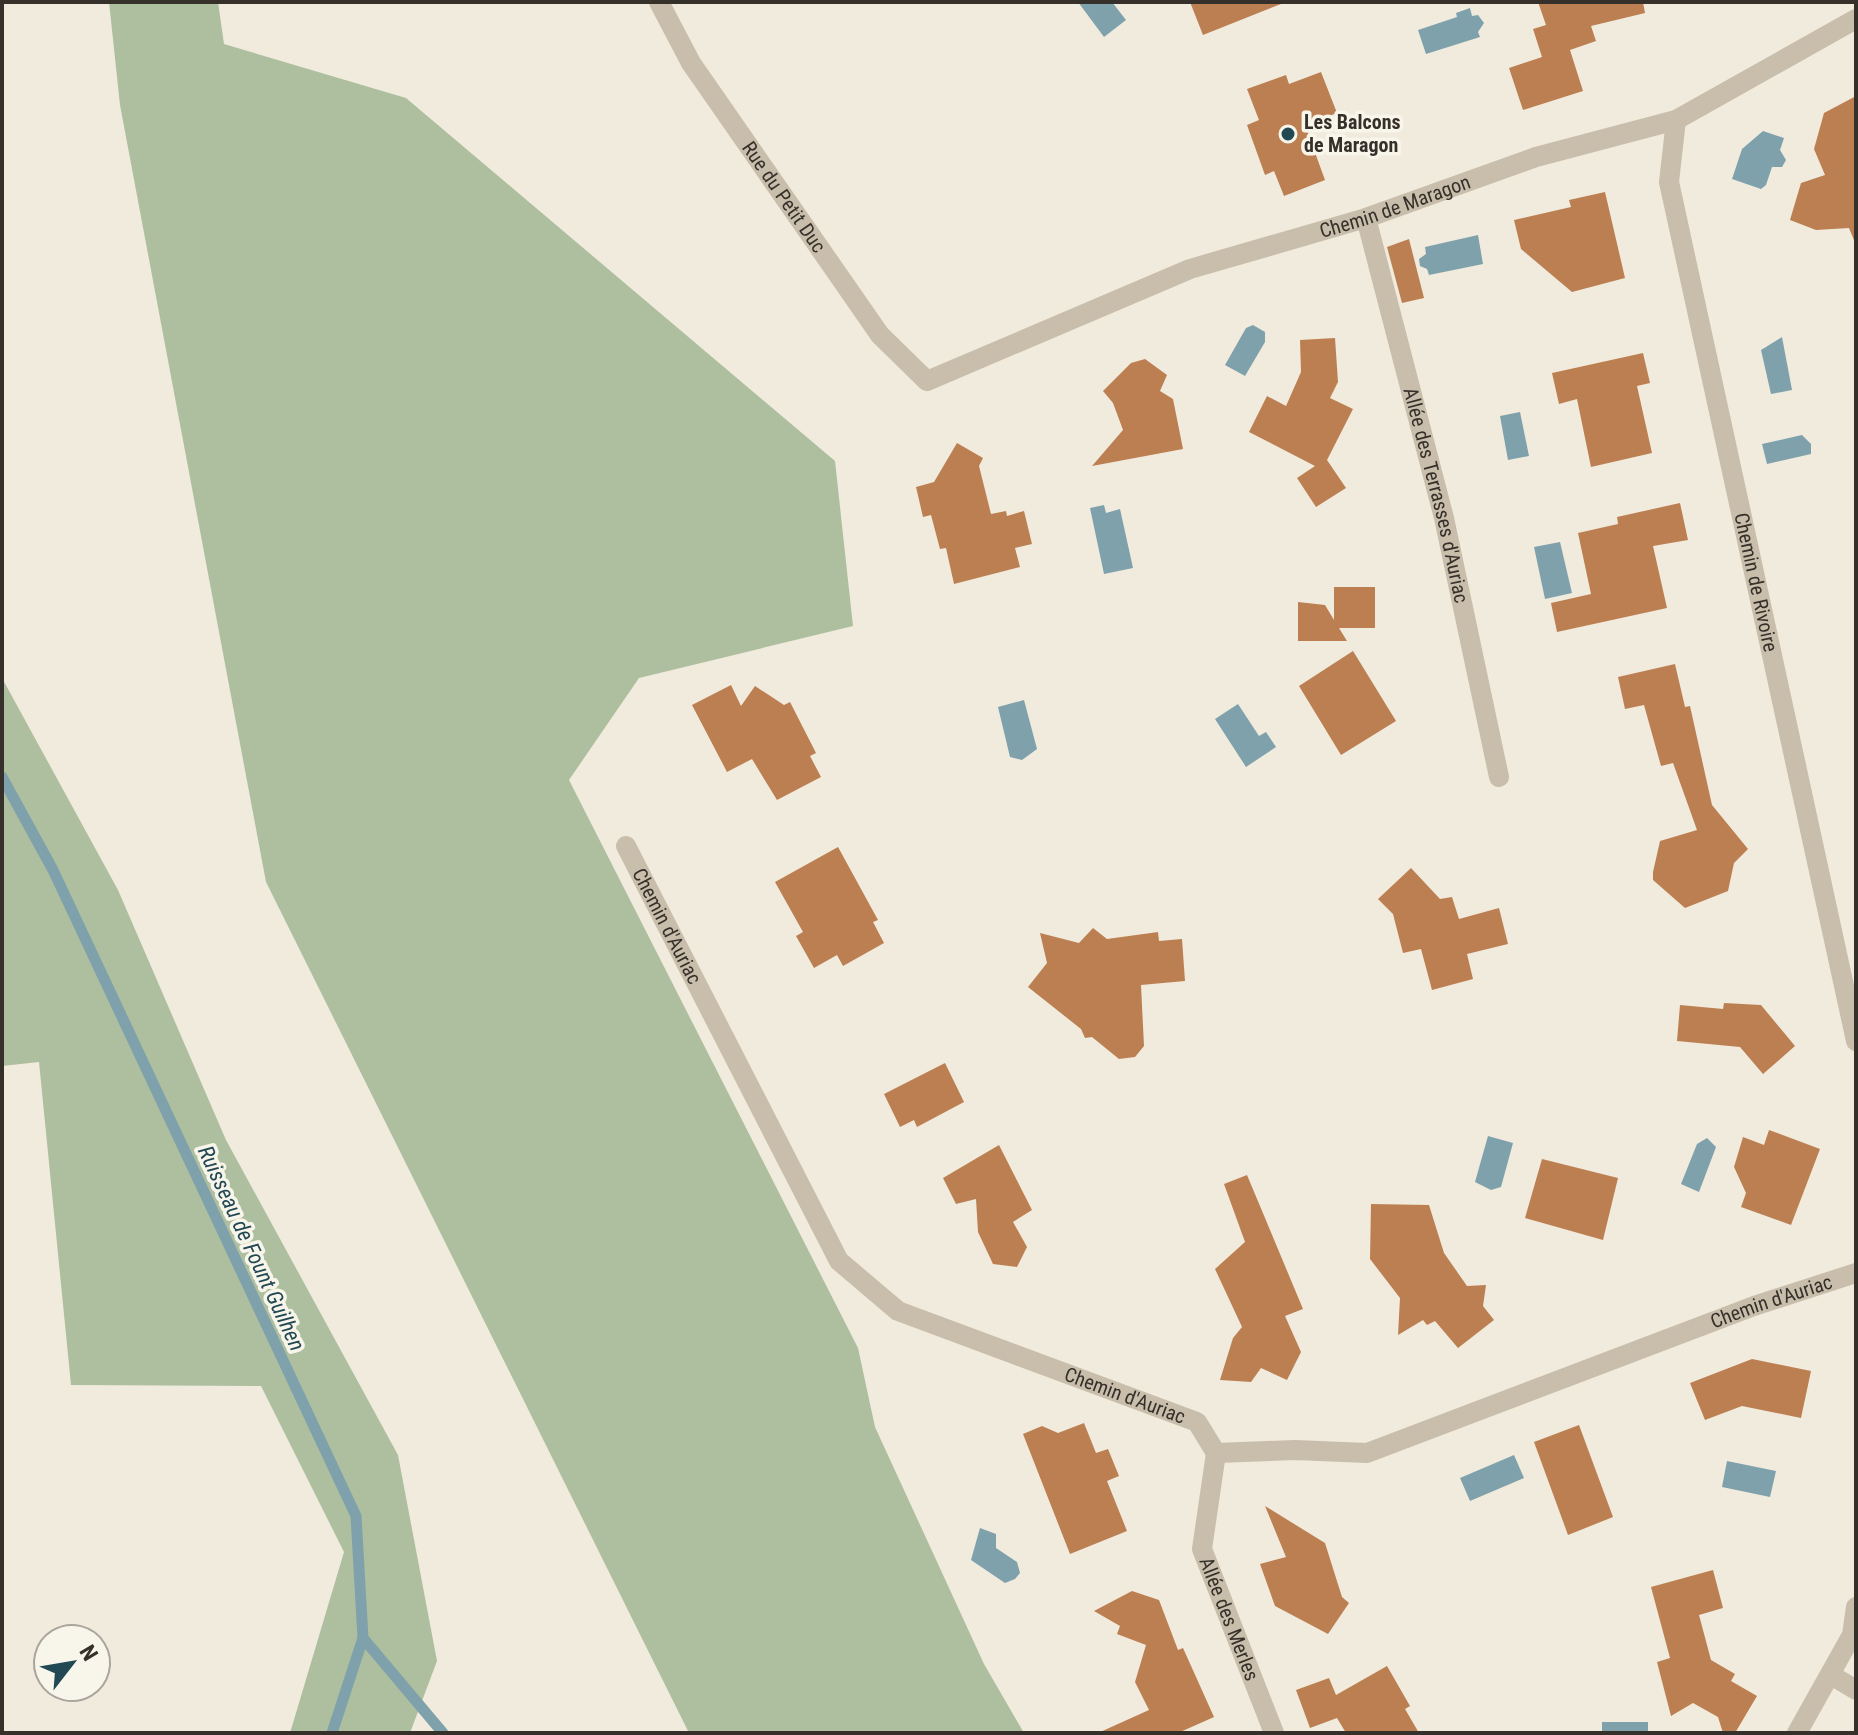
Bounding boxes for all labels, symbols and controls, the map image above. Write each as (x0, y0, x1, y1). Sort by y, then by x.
place label: Les Balcons de Maragon (1304, 110, 1401, 157)
marker: Les Balcons de Maragon (1279, 125, 1297, 143)
street label: Rue du Petit Duc (737, 137, 831, 257)
street label: Chemin de Maragon (1317, 170, 1474, 243)
street label: Allée des Terrasses d'Auriac (1399, 385, 1474, 605)
street label: Chemin de Rivoire (1729, 510, 1783, 654)
street label: Chemin d'Auriac (627, 864, 707, 988)
water label: Ruisseau de Fount Guilhen (193, 1142, 310, 1355)
street label: Chemin d'Auriac (1707, 1270, 1835, 1333)
street label: Chemin d'Auriac (1061, 1362, 1189, 1429)
street label: Allée des Merles (1194, 1554, 1264, 1684)
north arrow (32, 1623, 112, 1703)
text: N (75, 1641, 103, 1665)

